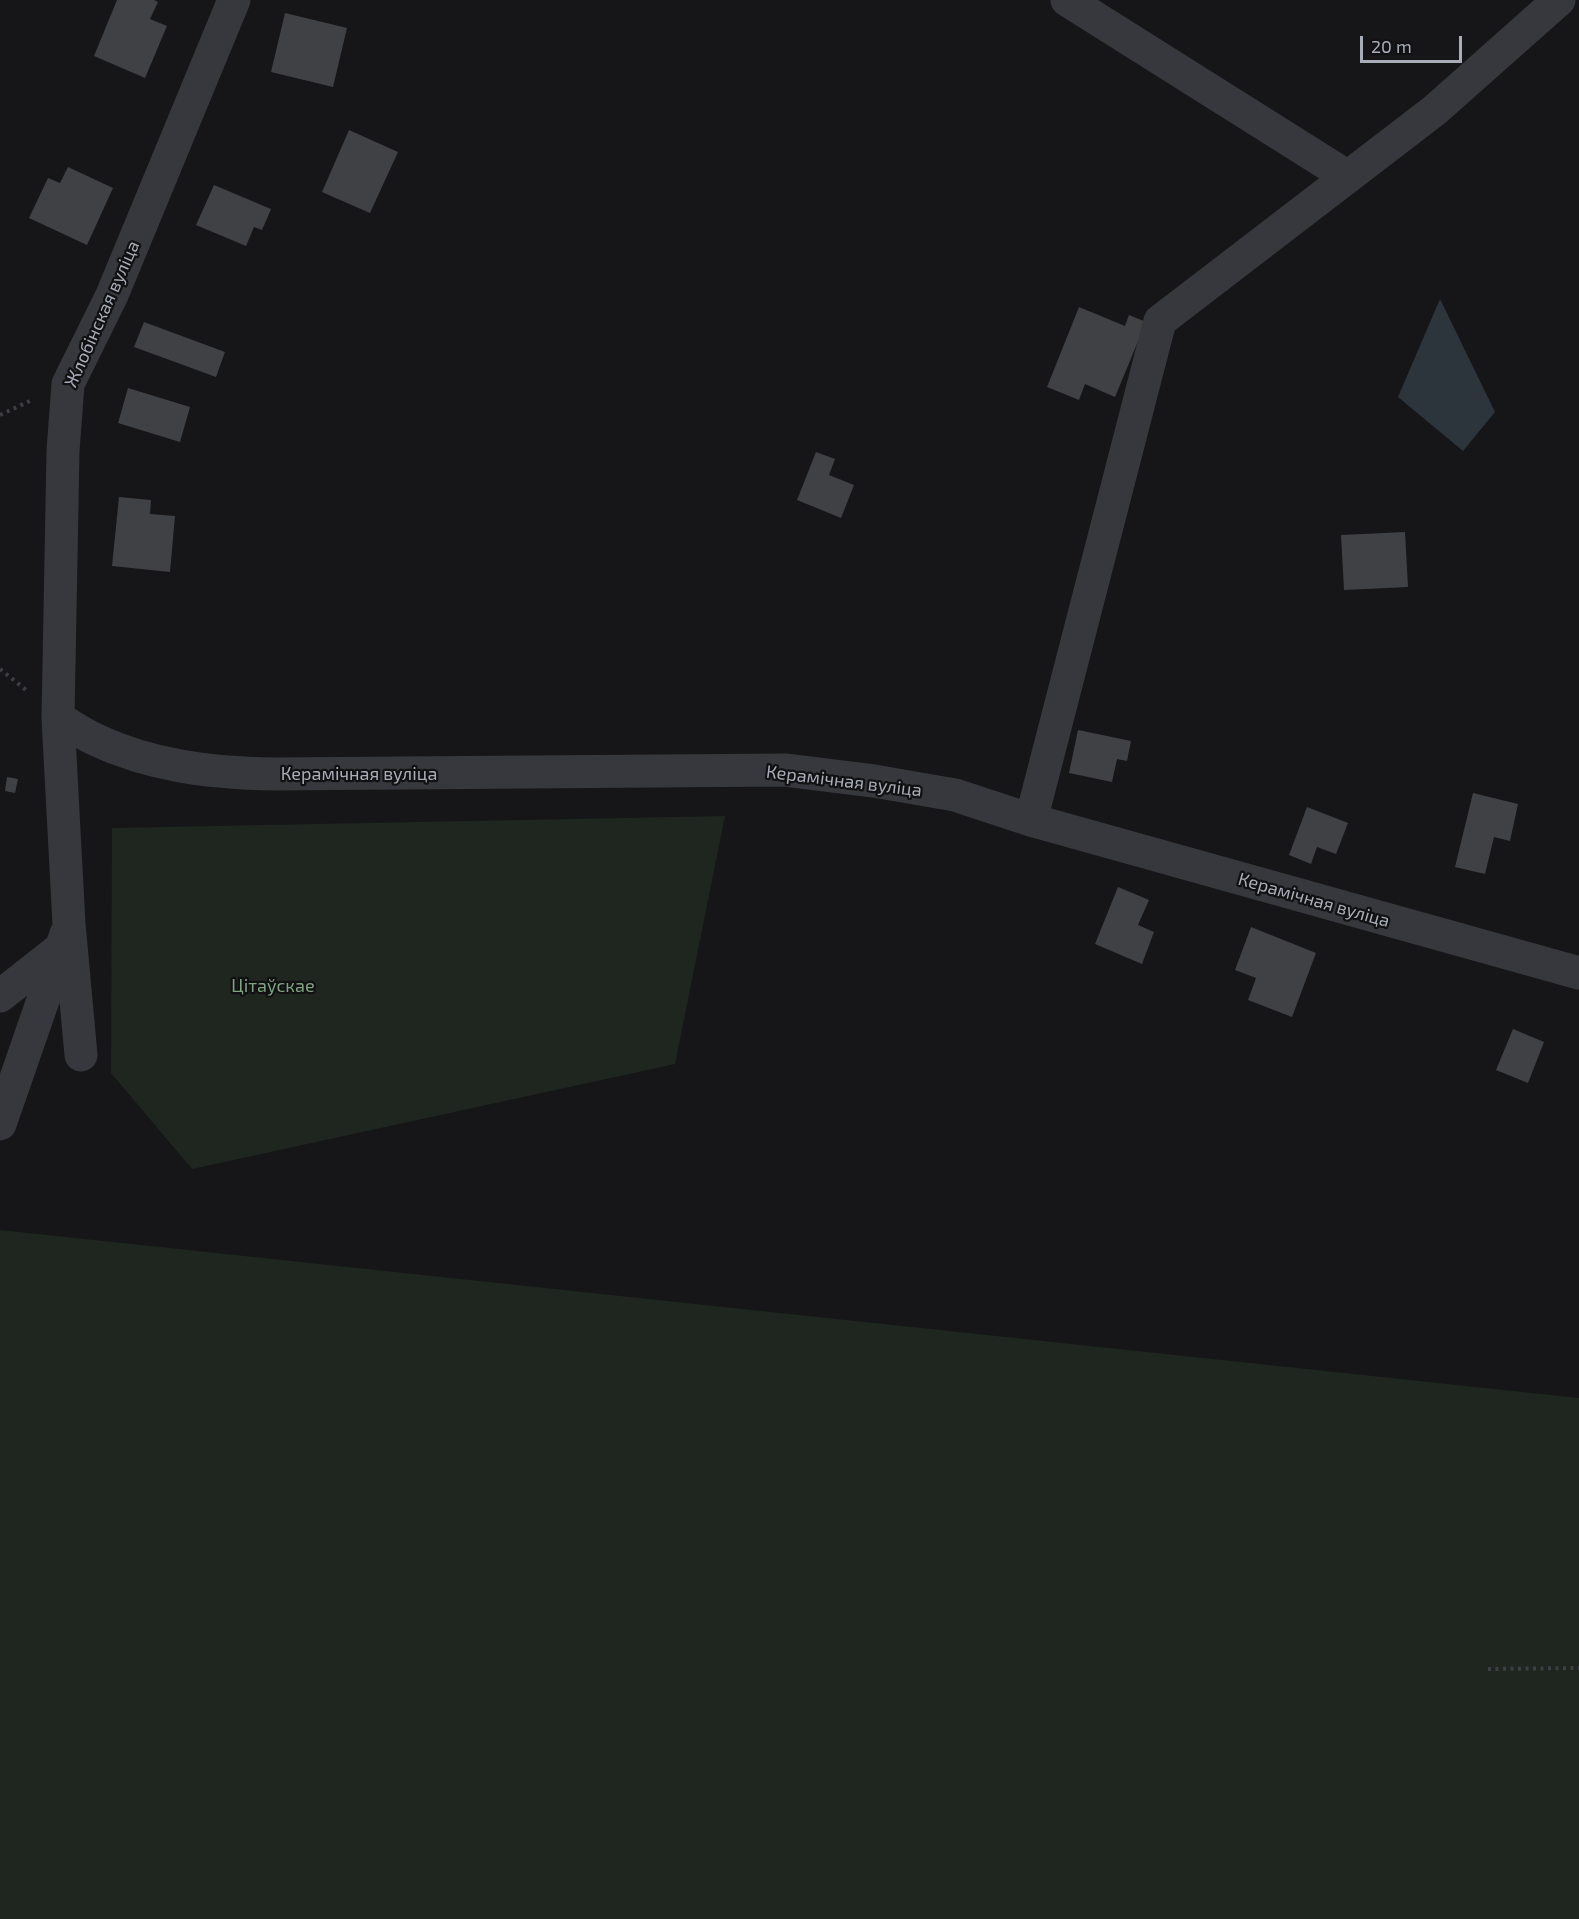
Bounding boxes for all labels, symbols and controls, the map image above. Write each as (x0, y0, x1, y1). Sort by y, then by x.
scale bar (1363, 24, 1465, 62)
text: 20 m (1371, 35, 1412, 57)
street label: Жлобінская вуліца (60, 237, 144, 391)
street label: Керамічная вуліца (765, 761, 923, 801)
street label: Керамічная вуліца (281, 763, 437, 785)
street label: Керамічная вуліца (1236, 868, 1392, 932)
park label: Цітаўскае (231, 975, 315, 997)

